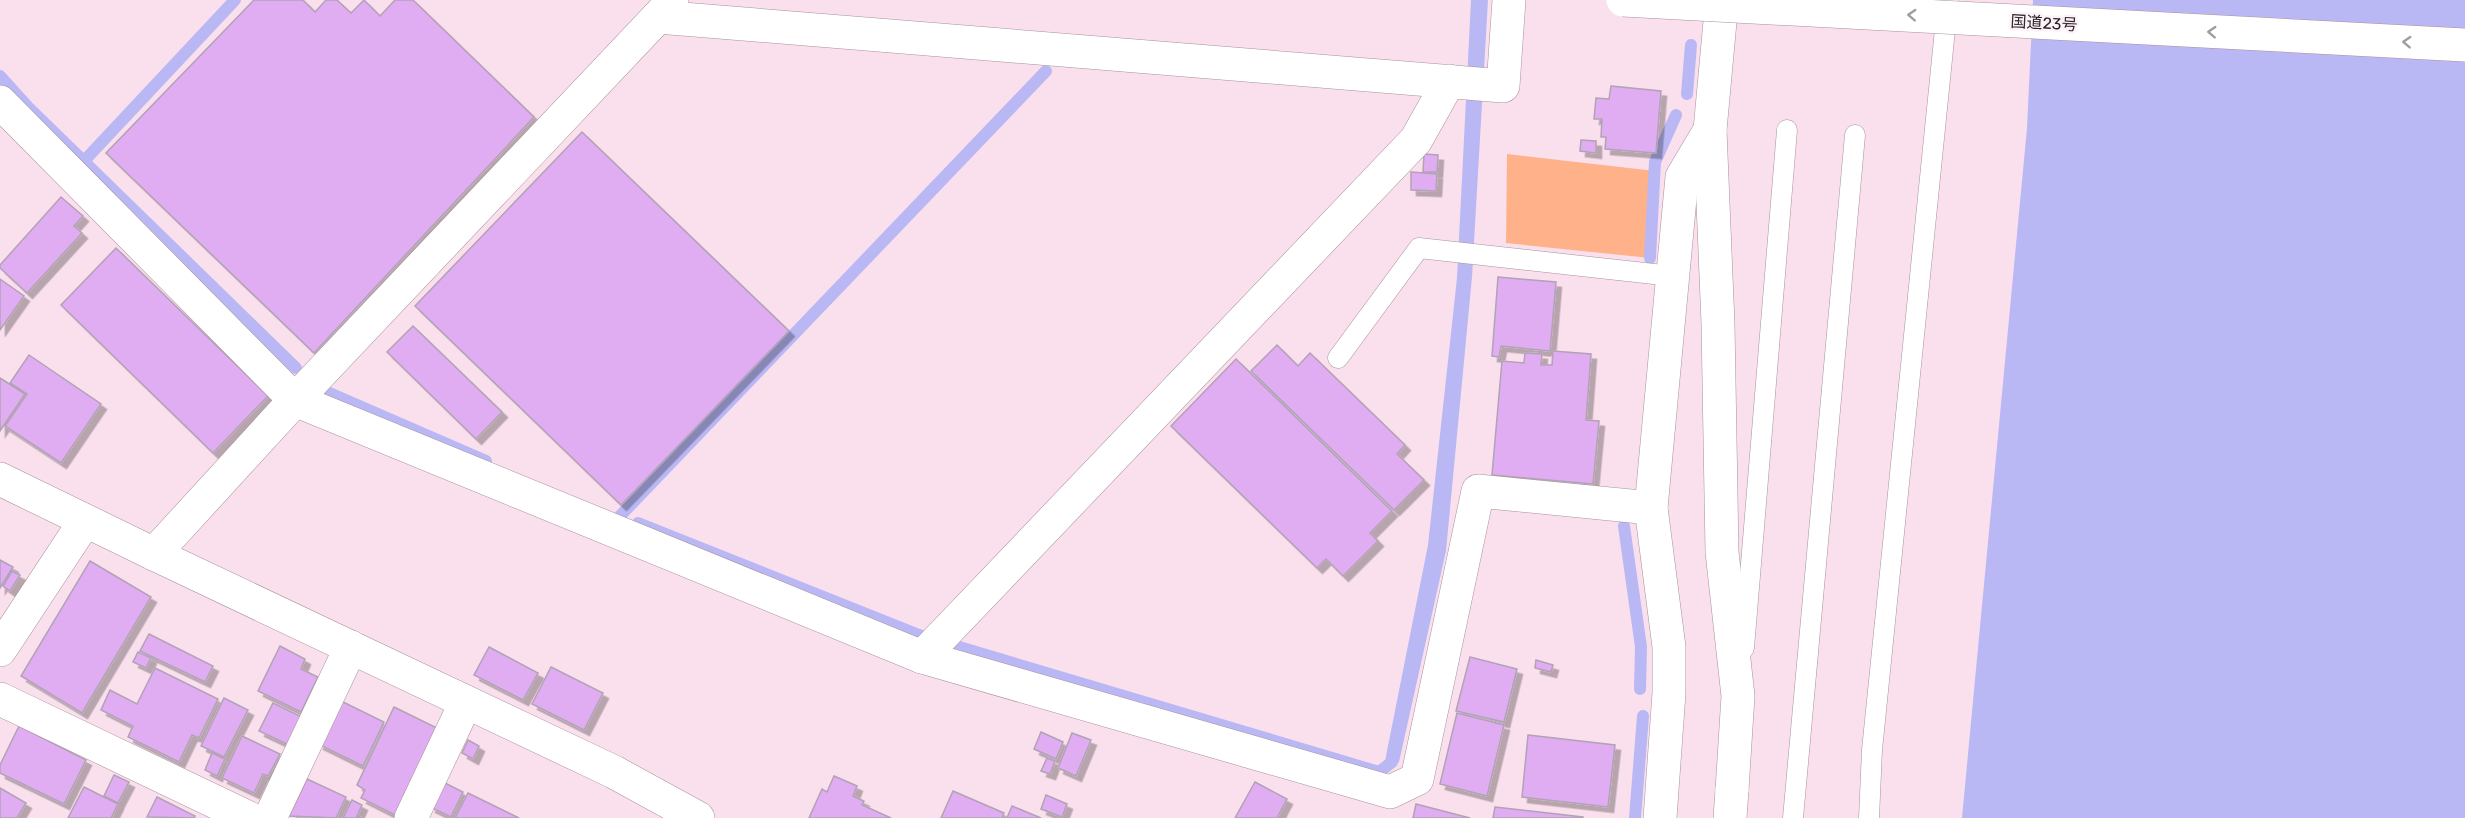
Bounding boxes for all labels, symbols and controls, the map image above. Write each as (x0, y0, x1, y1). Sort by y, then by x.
one-way arrow (1908, 9, 1917, 22)
street label: 国道23号 (2010, 12, 2078, 34)
one-way arrow (2207, 25, 2216, 38)
one-way arrow (2402, 36, 2411, 49)

